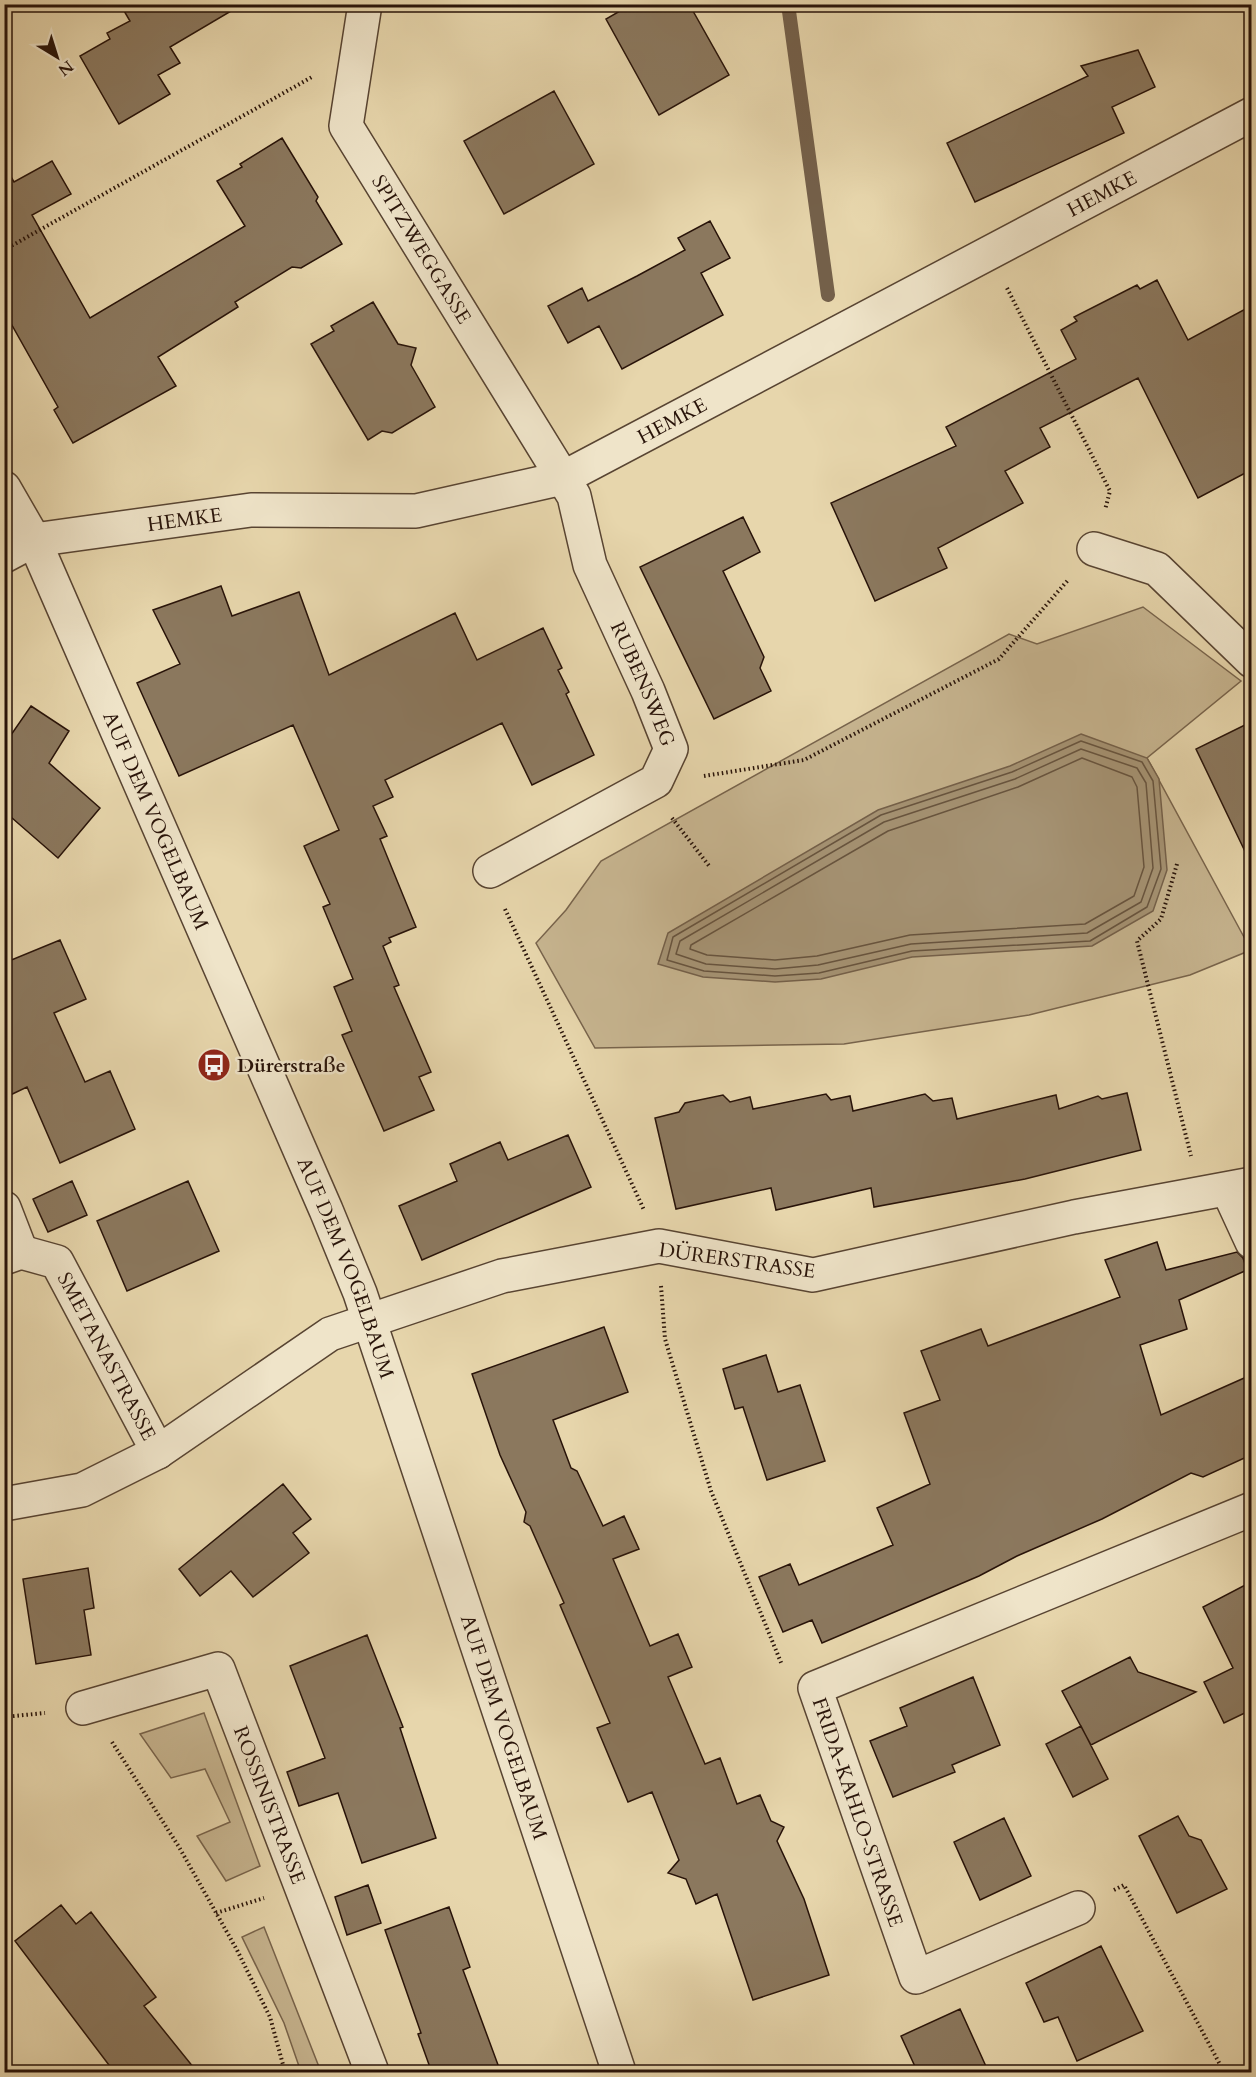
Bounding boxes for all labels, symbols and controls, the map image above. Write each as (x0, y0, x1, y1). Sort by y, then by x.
north arrow (27, 27, 87, 87)
text: N (53, 55, 78, 81)
street label: HEMKE (1062, 164, 1141, 223)
street label: SPITZWEGGASSE (365, 170, 478, 329)
street label: HEMKE (633, 391, 712, 450)
street label: HEMKE (146, 501, 224, 538)
street label: RUBENSWEG (604, 617, 682, 750)
street label: AUF DEM VOGELBAUM (96, 707, 215, 934)
bus stop icon: Dürerstraße (196, 1047, 232, 1083)
place label: Dürerstraße (237, 1052, 346, 1079)
street label: AUF DEM VOGELBAUM (291, 1153, 401, 1382)
street label: DÜRERSTRASSE (657, 1236, 817, 1285)
street label: SMETANASTRASSE (51, 1268, 162, 1445)
street label: AUF DEM VOGELBAUM (454, 1611, 554, 1843)
street label: FRIDA-KAHLO-STRASSE (806, 1694, 909, 1930)
street label: ROSSINISTRASSE (227, 1722, 312, 1888)

